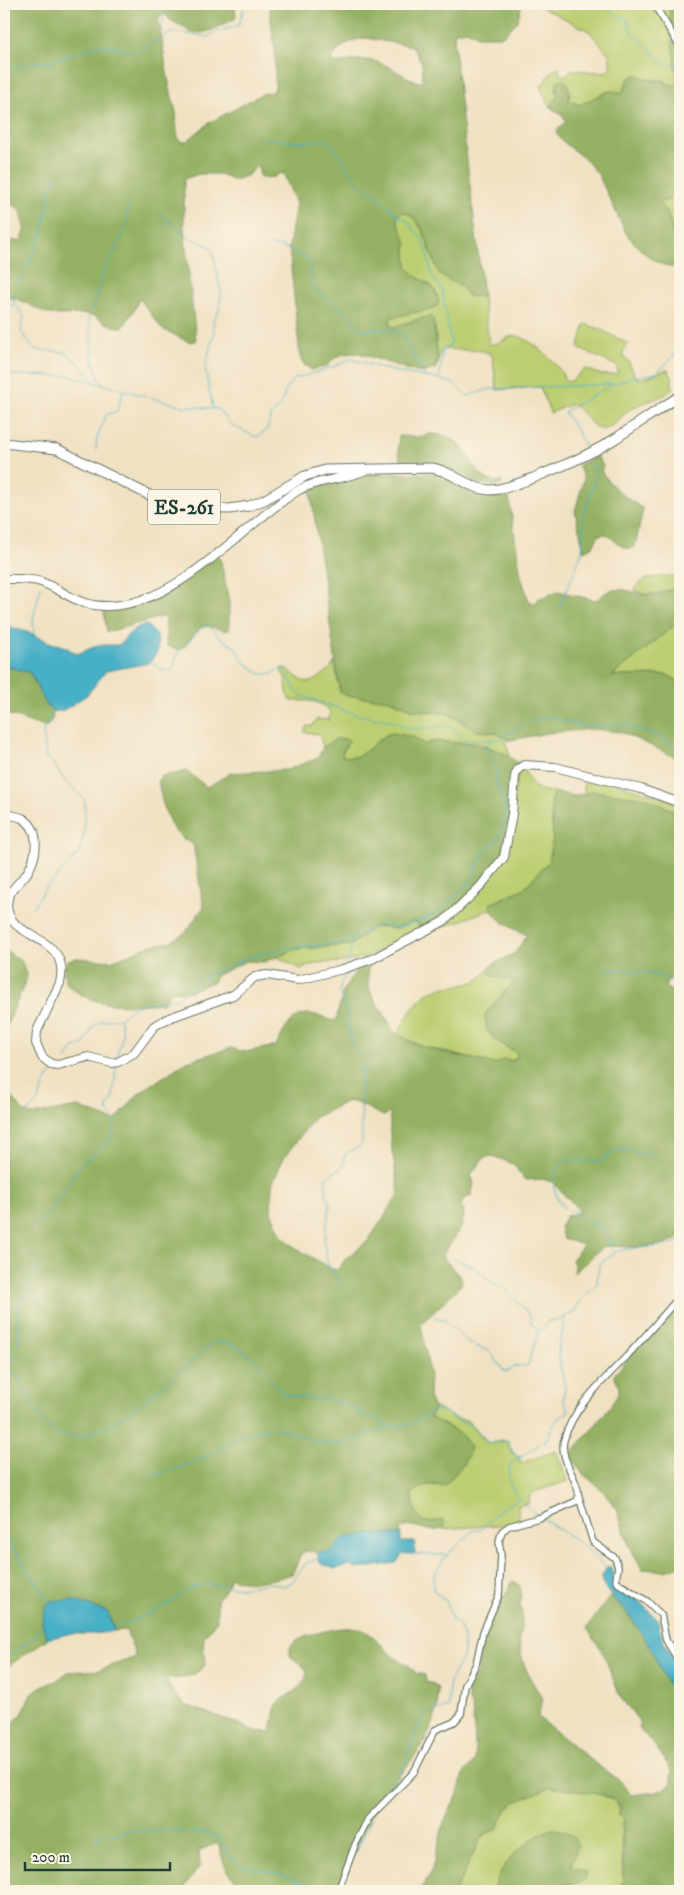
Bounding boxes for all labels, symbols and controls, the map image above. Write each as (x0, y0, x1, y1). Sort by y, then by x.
road number: ES-261 (148, 490, 220, 524)
scale bar (25, 1840, 170, 1872)
text: 200 m (32, 1848, 70, 1867)

